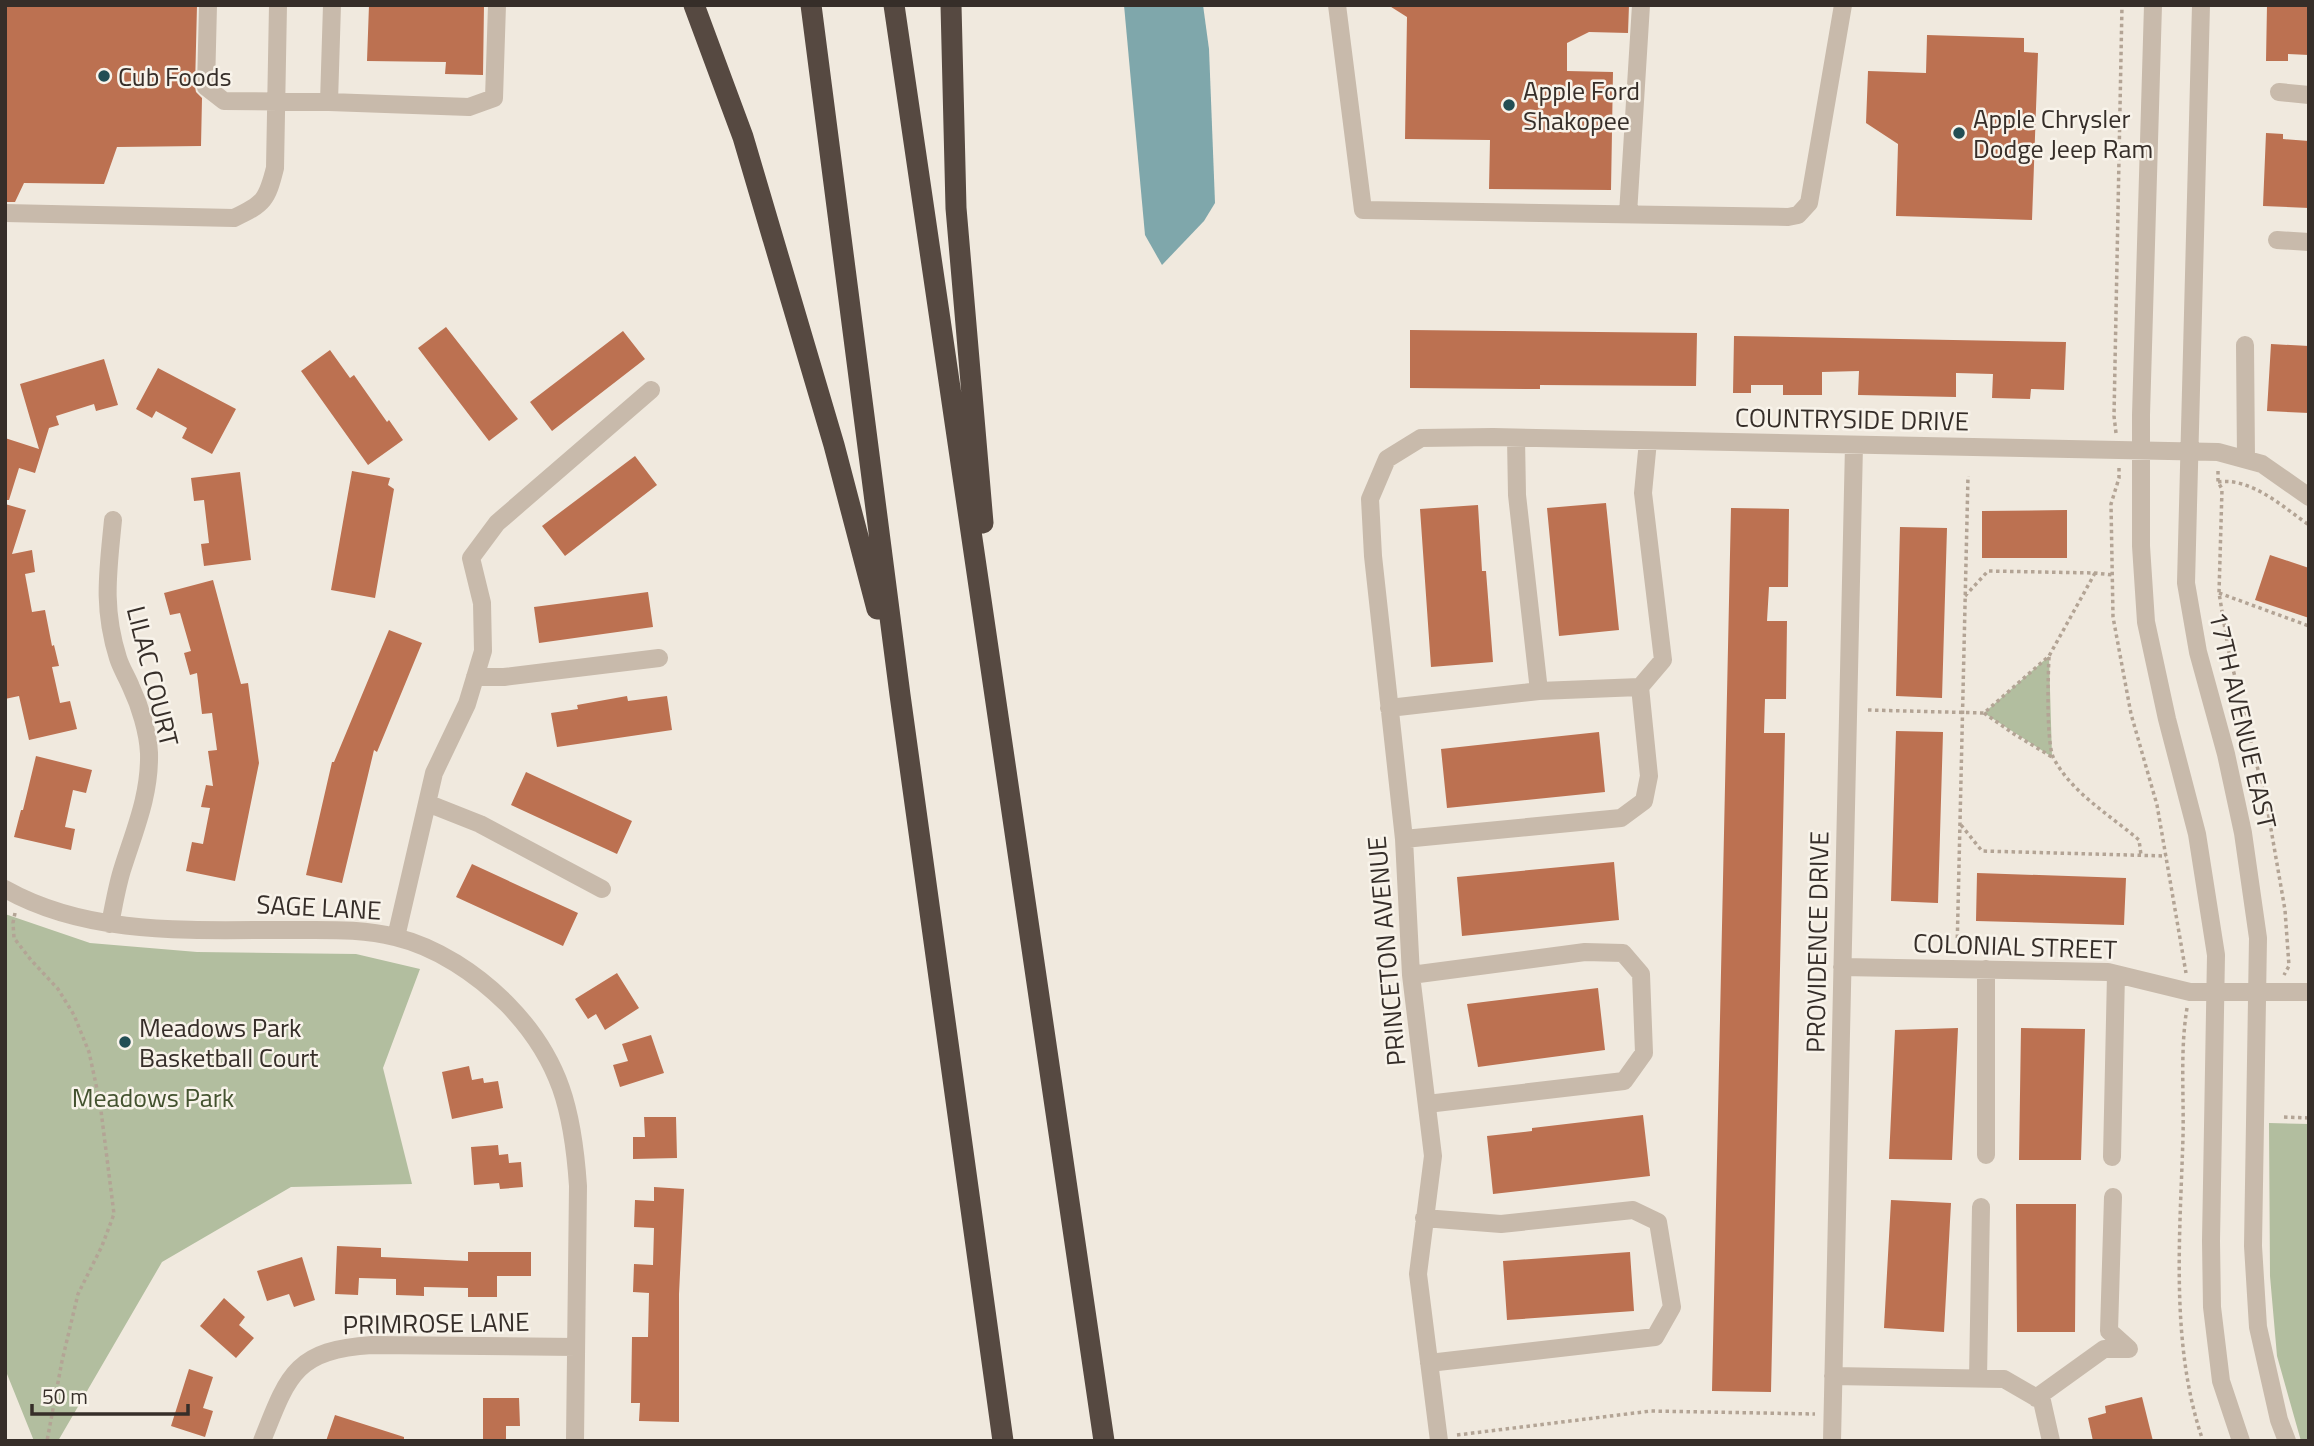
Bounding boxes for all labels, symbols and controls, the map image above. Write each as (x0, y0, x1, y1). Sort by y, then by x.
place label: Cub Foods (118, 57, 232, 96)
marker: Cub Foods (96, 68, 112, 84)
place label: Apple Ford Shakopee (1523, 71, 1640, 140)
marker: Apple Ford Shakopee (1501, 97, 1517, 113)
place label: Apple Chrysler Dodge Jeep Ram (1973, 99, 2153, 168)
marker: Apple Chrysler Dodge Jeep Ram (1951, 125, 1967, 141)
street label: COUNTRYSIDE DRIVE (1735, 397, 1969, 441)
street label: LILAC COURT (117, 602, 189, 751)
street label: 17TH AVENUE EAST (2199, 607, 2287, 833)
street label: PROVIDENCE DRIVE (1796, 831, 1838, 1053)
street label: PRINCETON AVENUE (1357, 834, 1415, 1068)
street label: SAGE LANE (256, 884, 382, 930)
street label: COLONIAL STREET (1912, 923, 2118, 969)
place label: Meadows Park Basketball Court (139, 1008, 318, 1077)
marker: Meadows Park Basketball Court (117, 1034, 133, 1050)
park label: Meadows Park (72, 1078, 234, 1117)
street label: PRIMROSE LANE (342, 1302, 530, 1344)
scale bar (32, 1372, 187, 1416)
text: 50 m (42, 1380, 88, 1412)

